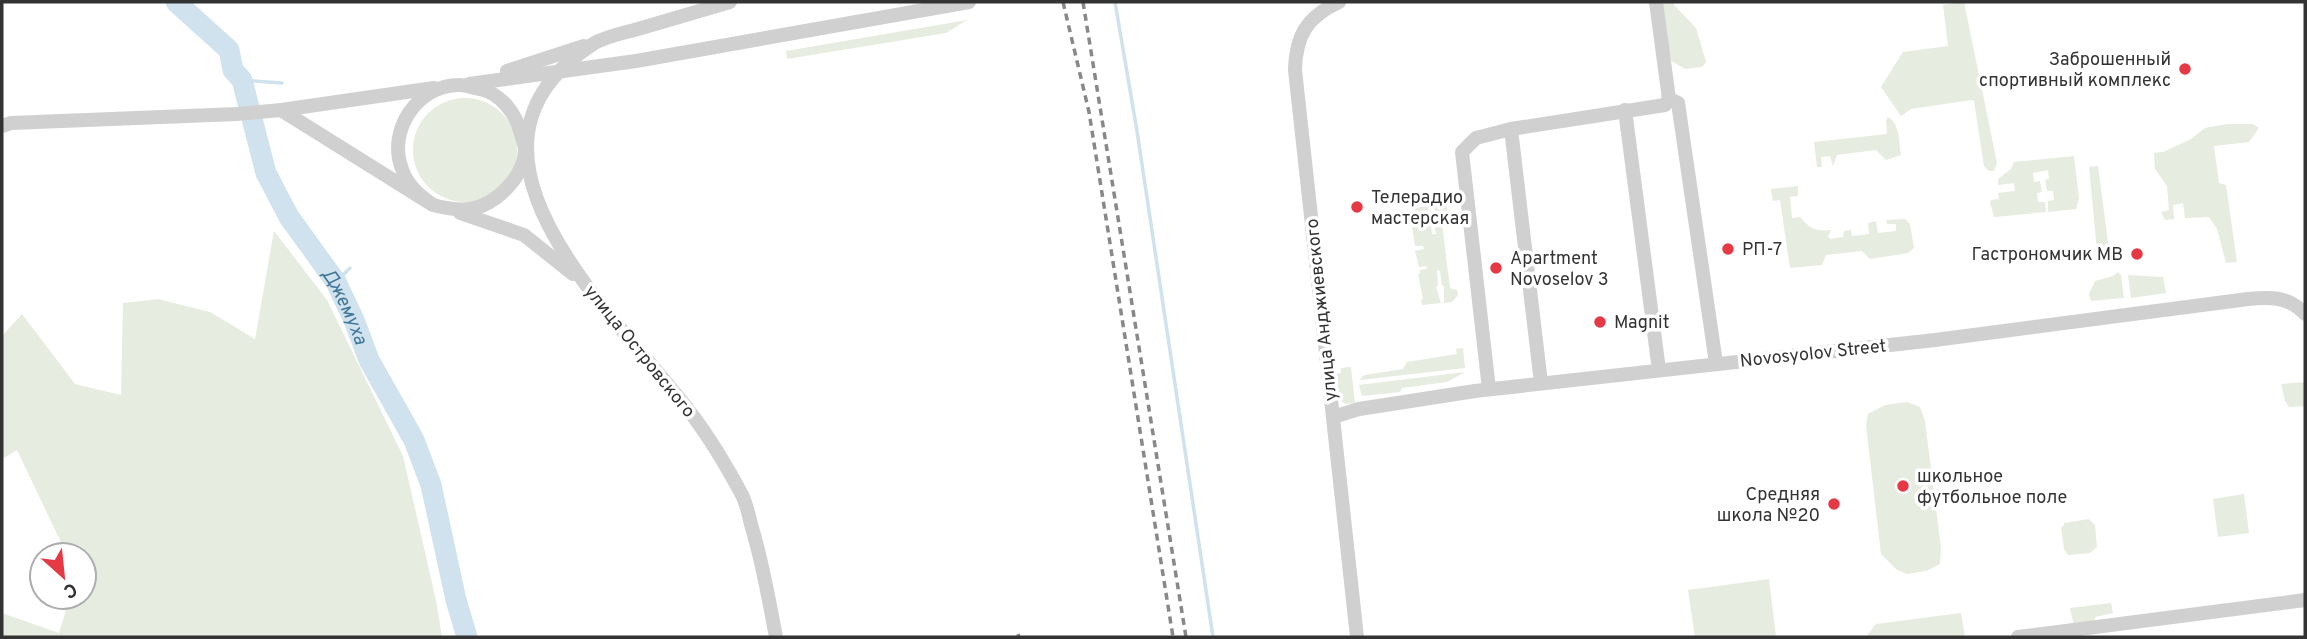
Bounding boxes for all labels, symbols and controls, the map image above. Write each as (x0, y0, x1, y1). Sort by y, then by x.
place label: Заброшенный спортивный комплекс (1979, 49, 2171, 93)
marker: Заброшенный спортивный комплекс (2177, 61, 2193, 77)
place label: Телерадио мастерская (1371, 187, 1469, 231)
marker: Телерадио мастерская (1349, 199, 1365, 215)
street label: улица Анджиевского (1301, 217, 1344, 402)
place label: РП-7 (1742, 239, 1782, 262)
marker: РП-7 (1720, 241, 1736, 257)
place label: Гастрономчик МВ (1972, 244, 2123, 267)
marker: Гастрономчик МВ (2129, 246, 2145, 262)
place label: Apartment Novoselov 3 (1510, 248, 1609, 292)
marker: Apartment Novoselov 3 (1488, 260, 1504, 276)
water label: Джемуха (316, 264, 372, 348)
street label: улица Островского (578, 281, 699, 423)
place label: Magnit (1614, 312, 1669, 335)
marker: Magnit (1592, 314, 1608, 330)
street label: Novosyolov Street (1739, 335, 1887, 374)
place label: школьное футбольное поле (1917, 466, 2067, 510)
marker: школьное футбольное поле (1895, 478, 1911, 494)
place label: Средняя школа №20 (1717, 484, 1820, 528)
marker: Средняя школа №20 (1826, 496, 1842, 512)
north arrow (28, 541, 98, 611)
text: С (59, 576, 81, 603)

